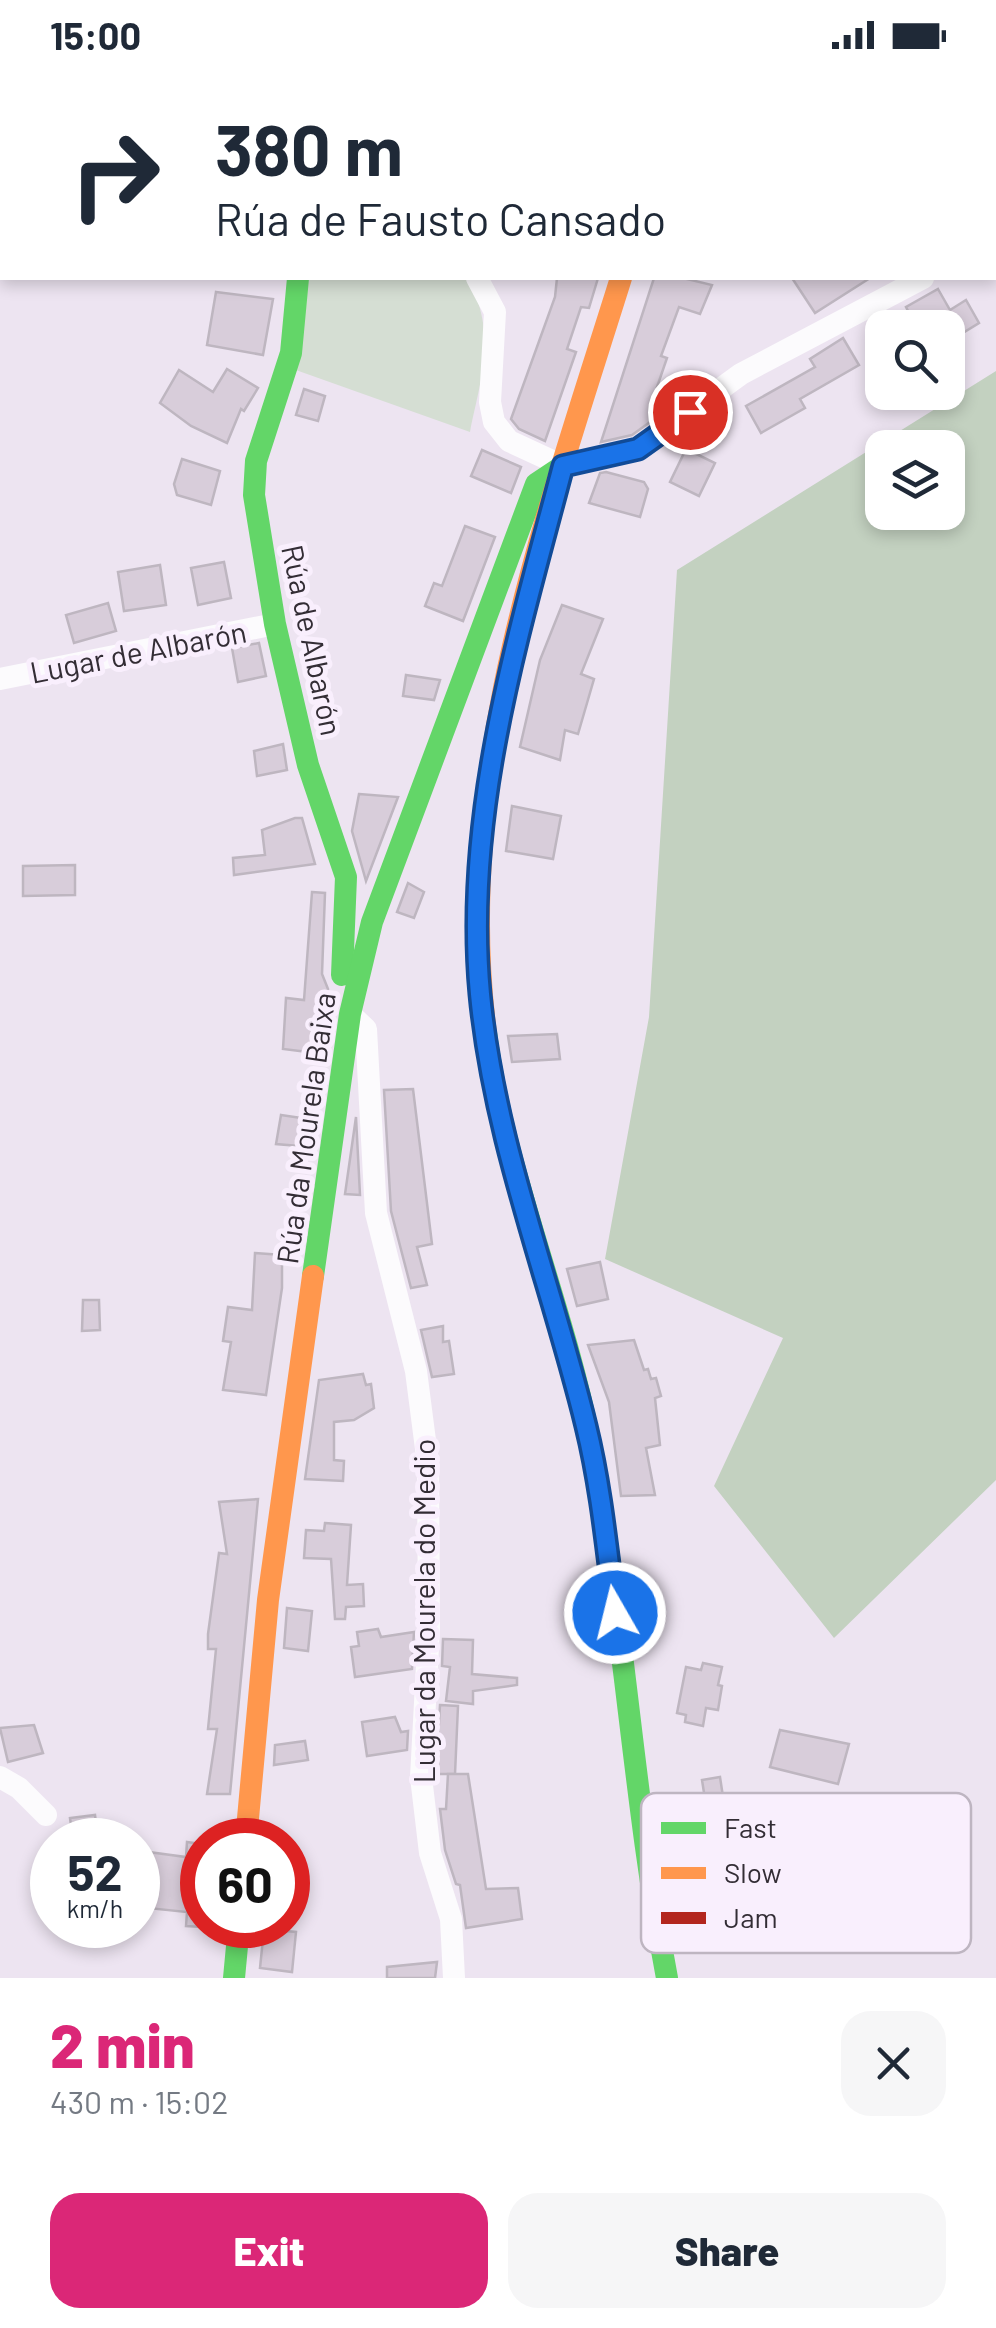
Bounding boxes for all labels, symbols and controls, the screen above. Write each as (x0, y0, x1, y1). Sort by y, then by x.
text: 15:00 (50, 12, 141, 58)
text: 380 m (215, 106, 403, 190)
icon: right (50, 110, 180, 240)
text: Rúa de Fausto Cansado (215, 191, 666, 245)
map controls (865, 310, 965, 530)
button: search (865, 310, 965, 410)
pin (648, 370, 733, 455)
icon: arrive (663, 385, 718, 440)
button: layers (865, 430, 965, 530)
street label: Rúa de Albarón (275, 541, 351, 739)
street label: Lugar de Albarón (27, 612, 249, 690)
street label: Rúa da Mourela Baixa (268, 990, 342, 1266)
street label: Lugar da Mourela do Medio (405, 1439, 441, 1783)
position arrow (563, 1561, 667, 1665)
legend (641, 1793, 971, 1953)
text: Fast (724, 1810, 777, 1844)
speed limit sign: 60 (180, 1818, 310, 1948)
text: 52 (68, 1841, 122, 1901)
text: Slow (724, 1855, 782, 1889)
text: km/h (67, 1893, 123, 1923)
text: Jam (724, 1900, 778, 1934)
text: 2 min (50, 2008, 195, 2080)
button: close (841, 2011, 946, 2116)
text: 430 m · 15:02 (50, 2082, 228, 2120)
button: Exit (50, 2193, 488, 2308)
button: Share (508, 2193, 946, 2308)

